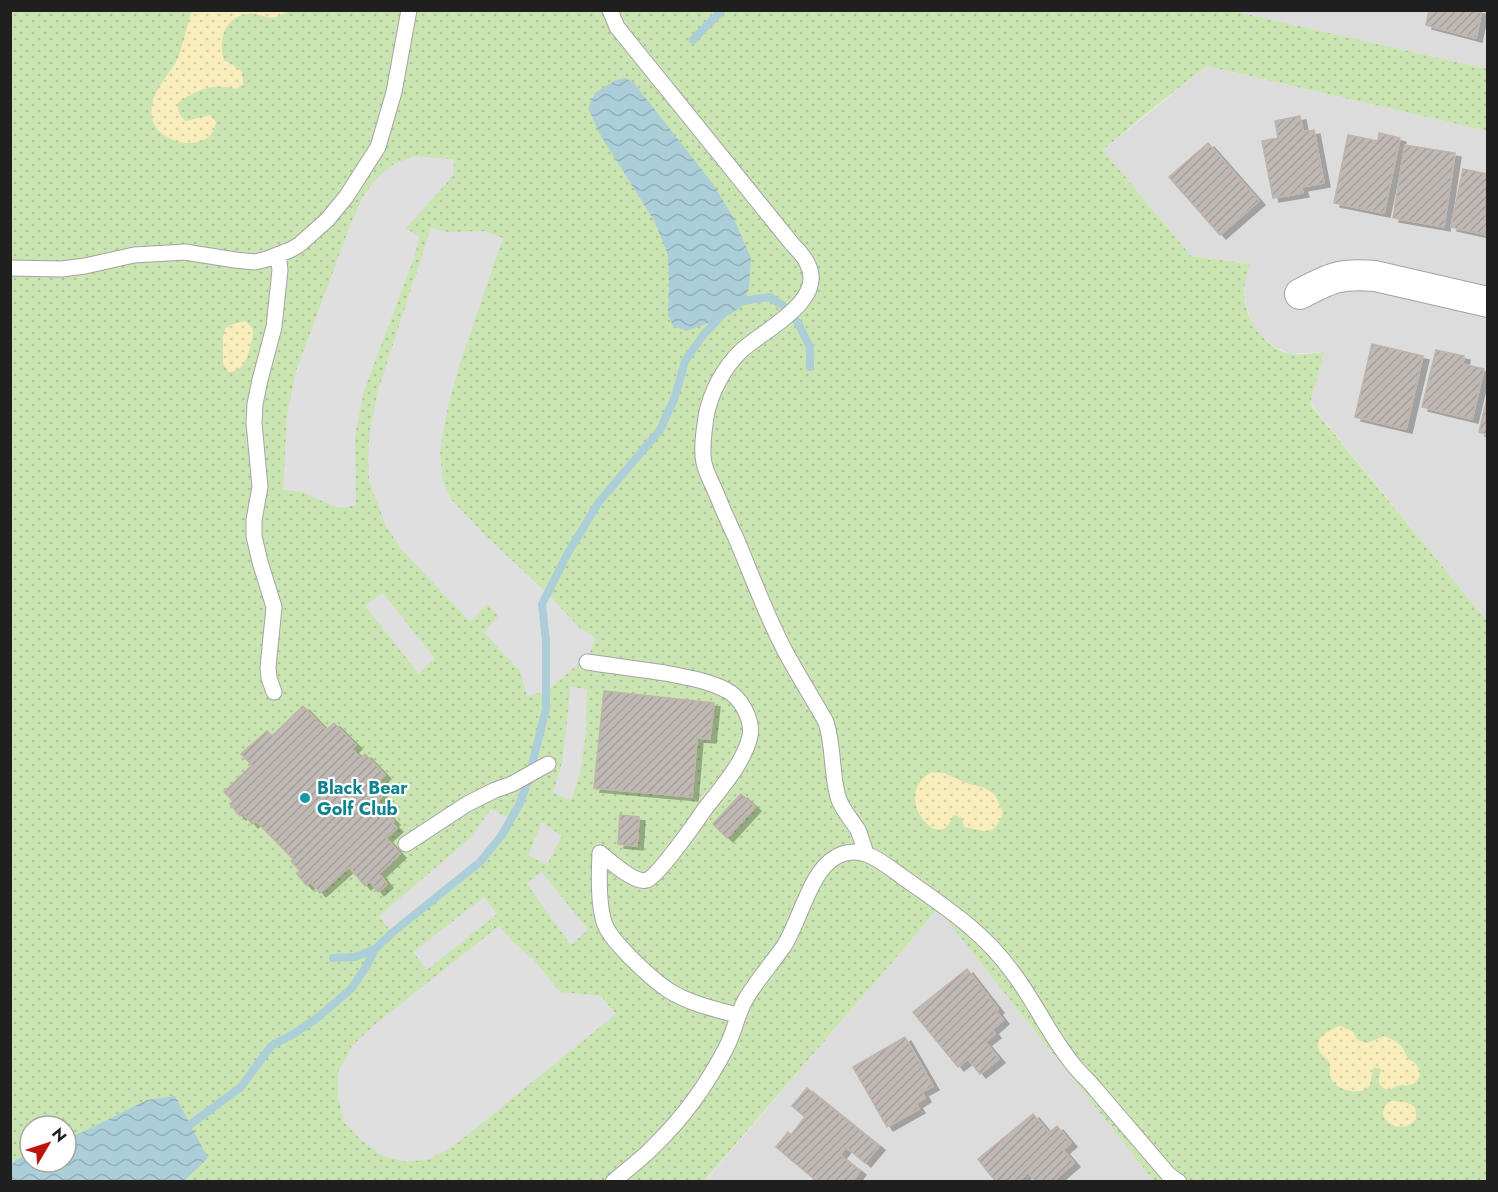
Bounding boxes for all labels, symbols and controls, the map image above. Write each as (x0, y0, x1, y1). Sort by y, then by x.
place label: Black Bear Golf Club (317, 775, 408, 822)
marker: Black Bear Golf Club (298, 791, 312, 805)
north arrow (18, 1114, 78, 1174)
text: N (46, 1123, 72, 1147)

